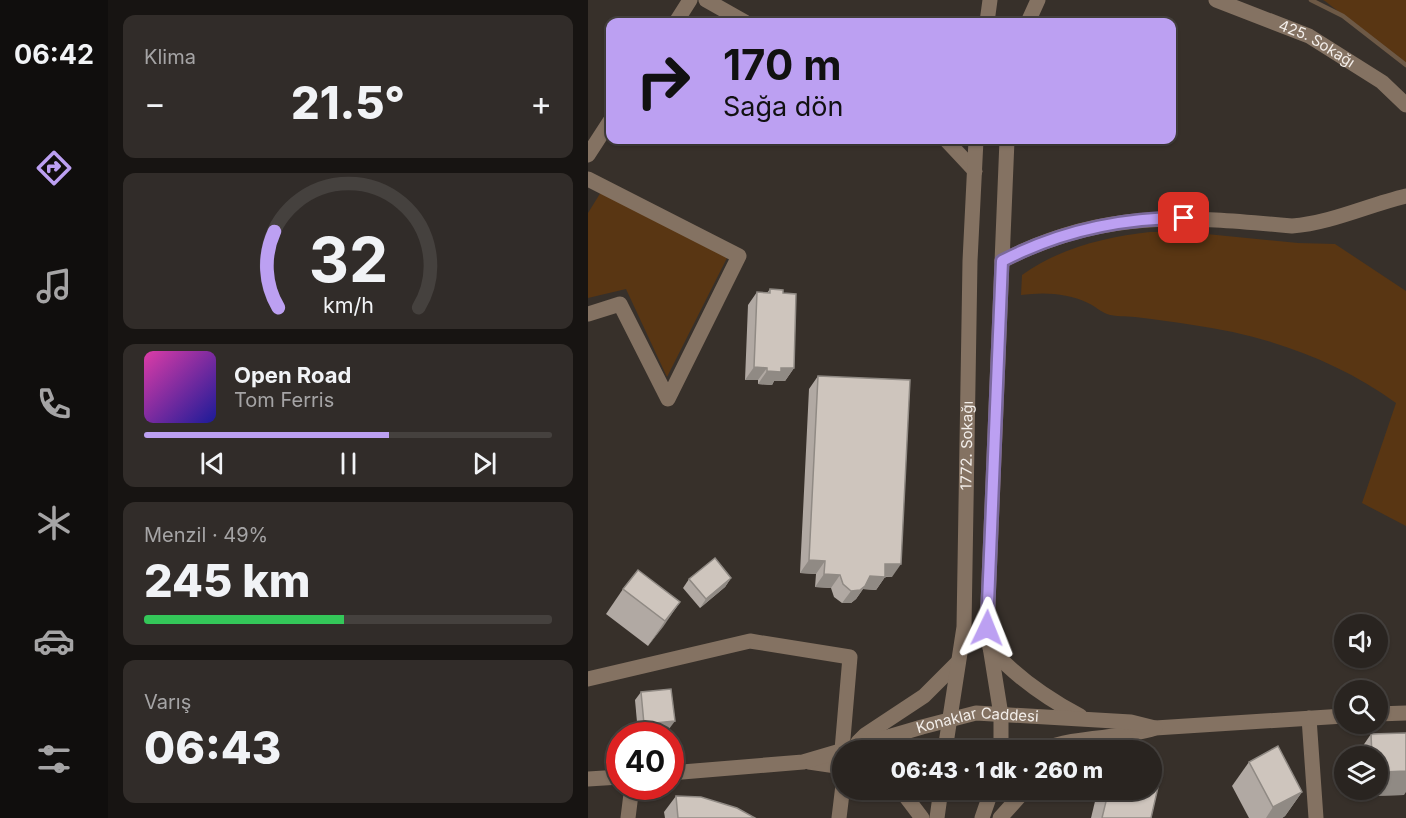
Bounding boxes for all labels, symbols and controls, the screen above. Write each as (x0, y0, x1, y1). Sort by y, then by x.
street label: 425. Sokağı (1276, 15, 1359, 72)
text: 06:42 (14, 38, 94, 71)
text: 170 m (723, 39, 841, 90)
icon: right (624, 42, 702, 120)
text: Klima (144, 45, 196, 69)
text: 21.5° (291, 75, 405, 130)
text: − (144, 83, 166, 123)
text: + (530, 83, 552, 123)
text: Sağa dön (723, 90, 843, 123)
icon: directions (33, 147, 75, 189)
pin (1158, 192, 1209, 243)
icon: arrive (1167, 201, 1200, 234)
text: 32 (308, 222, 388, 297)
icon: music (33, 265, 75, 307)
text: km/h (323, 292, 373, 318)
text: Open Road (234, 362, 351, 388)
icon: phone (33, 383, 75, 425)
text: Tom Ferris (234, 388, 334, 412)
street label: 1772. Sokağı (956, 401, 977, 490)
icon: previous (196, 447, 229, 480)
icon: pause (332, 447, 365, 480)
icon: next (468, 447, 501, 480)
icon: climate (33, 502, 75, 544)
text: Menzil · 49% (144, 523, 268, 547)
text: 245 km (144, 553, 311, 608)
position arrow (955, 596, 1019, 660)
map controls (1334, 614, 1388, 800)
button: sound (1334, 614, 1388, 668)
icon: car (33, 620, 75, 662)
button: search (1334, 680, 1388, 734)
text: Varış (144, 690, 191, 714)
street label: Konaklar Caddesi (914, 703, 1039, 737)
text: 06:43 (144, 720, 281, 775)
speed limit sign: 40 (606, 722, 684, 800)
icon: filters (33, 738, 75, 780)
button: layers (1334, 746, 1388, 800)
text: 06:43 · 1 dk · 260 m (891, 757, 1103, 783)

